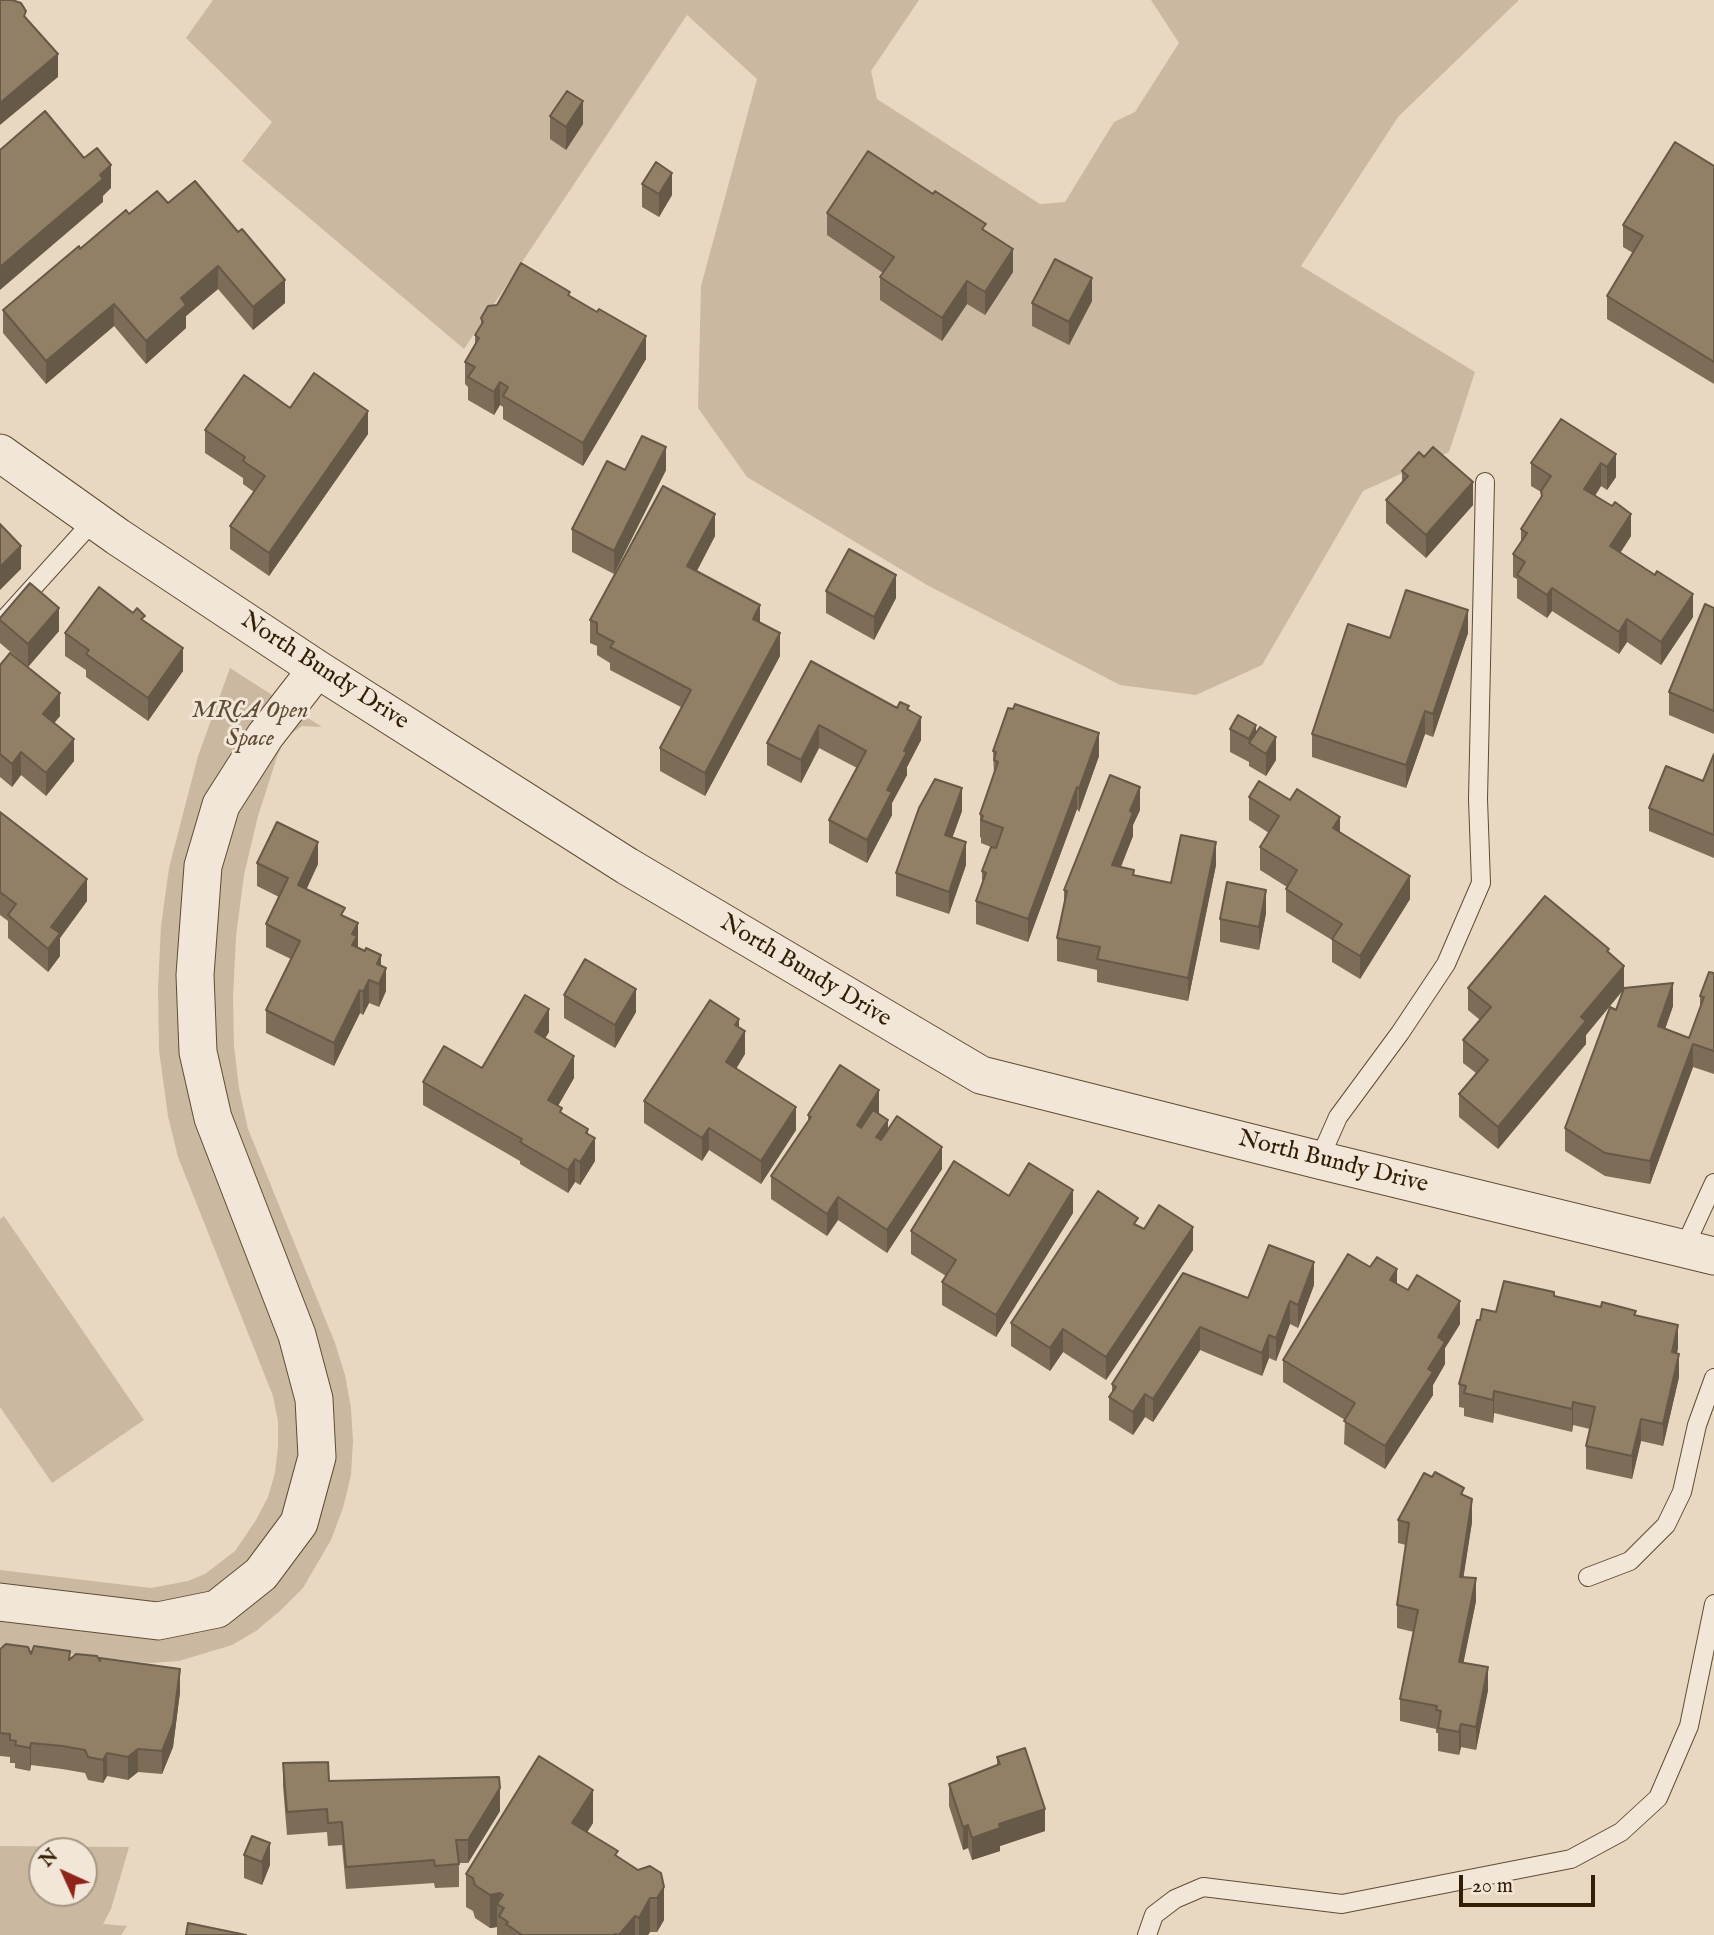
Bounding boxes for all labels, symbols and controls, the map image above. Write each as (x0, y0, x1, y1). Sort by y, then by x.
street label: North Bundy Drive (234, 607, 414, 737)
park label: MRCA Open Space (192, 698, 308, 754)
street label: North Bundy Drive (714, 910, 896, 1034)
street label: North Bundy Drive (1235, 1125, 1431, 1201)
north arrow (28, 1837, 98, 1907)
text: N (35, 1844, 64, 1873)
scale bar (1462, 1862, 1598, 1906)
text: 20 m (1472, 1873, 1513, 1900)

